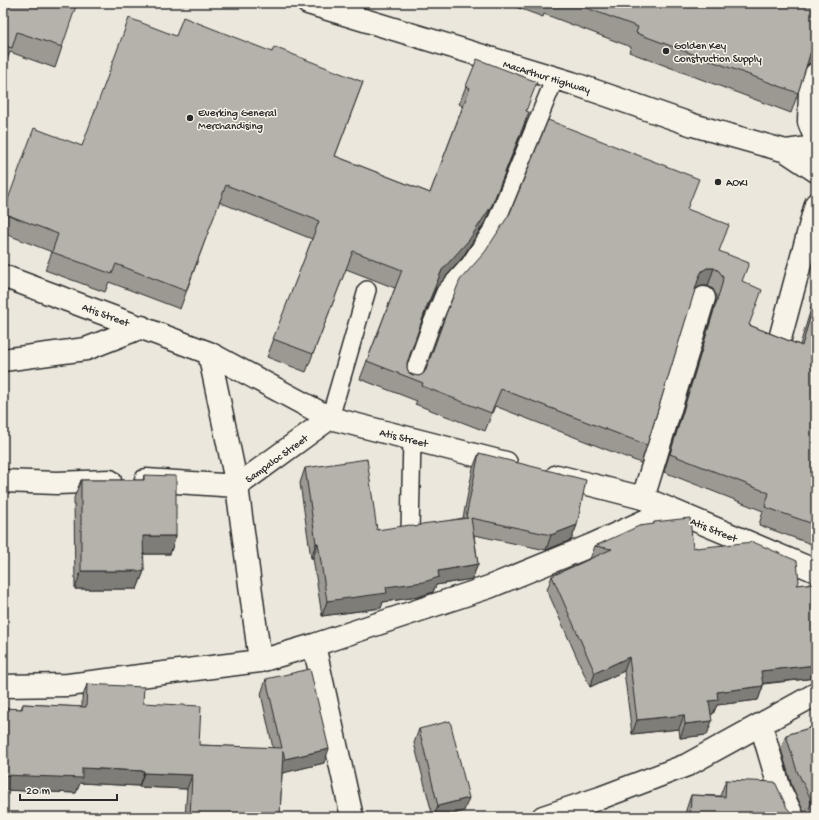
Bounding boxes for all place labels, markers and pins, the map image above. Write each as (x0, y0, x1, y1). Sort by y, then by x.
place label: Golden Key Construction Supply (674, 41, 762, 66)
marker: Golden Key Construction Supply (661, 46, 671, 56)
place label: Everking General Merchandising (198, 108, 277, 133)
marker: Everking General Merchandising (185, 113, 195, 123)
marker: AOKI (713, 177, 723, 187)
place label: AOKI (726, 178, 748, 190)

